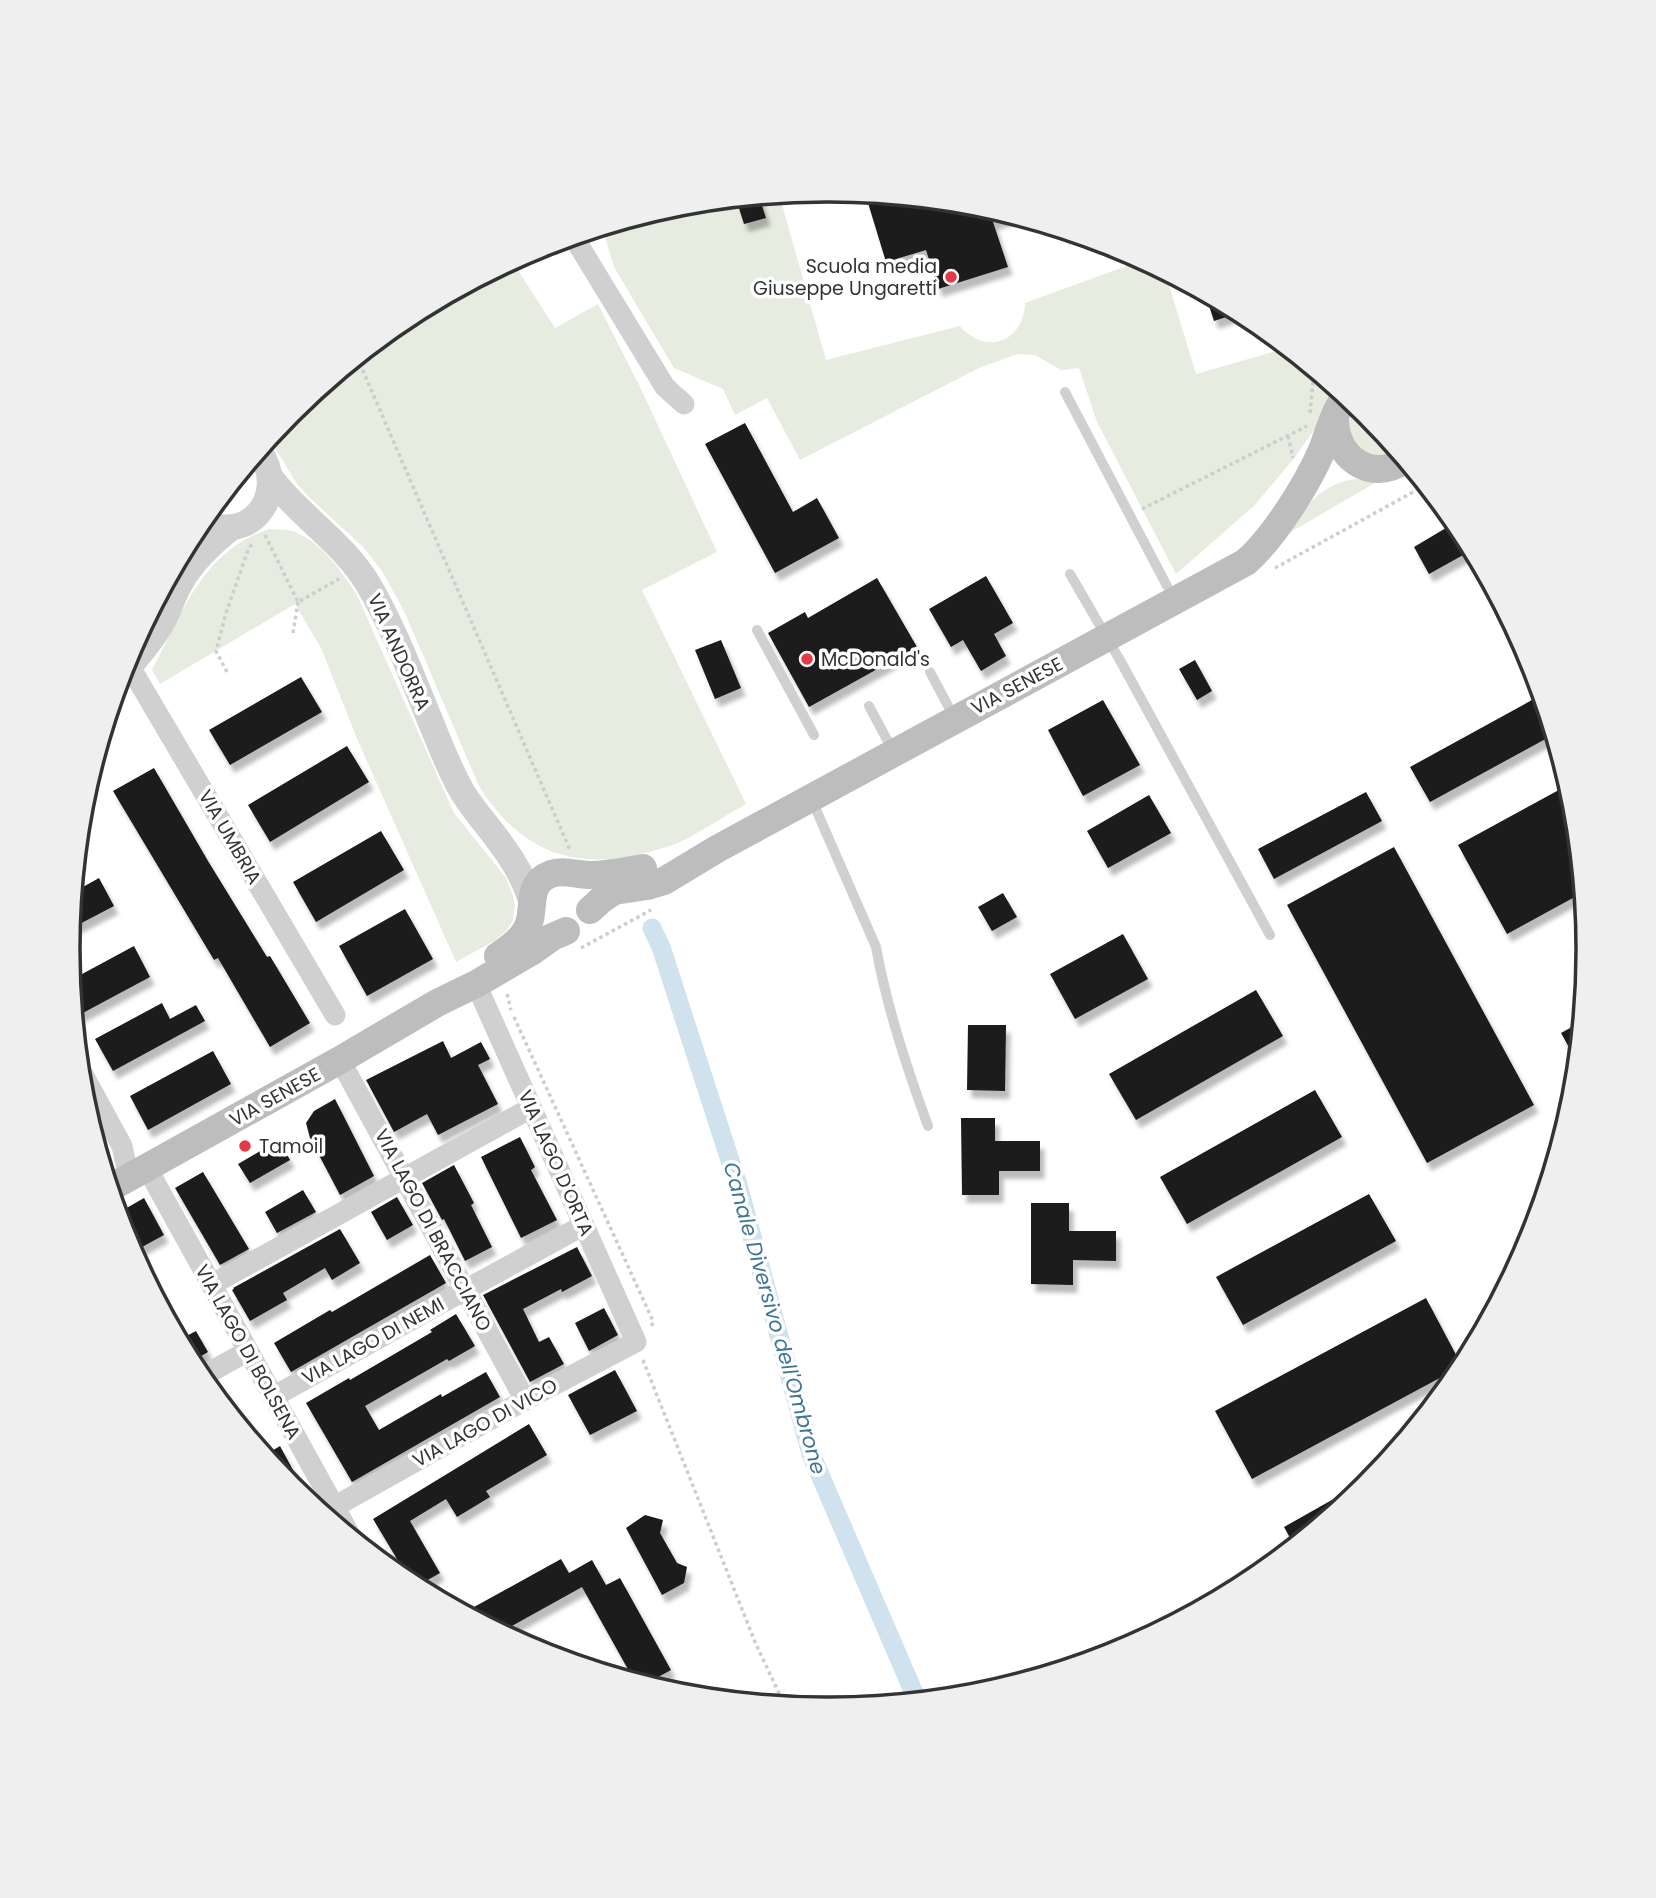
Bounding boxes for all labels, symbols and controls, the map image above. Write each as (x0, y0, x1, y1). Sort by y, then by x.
place label: Scuola media Giuseppe Ungaretti (753, 253, 937, 302)
marker: Scuola media Giuseppe Ungaretti (943, 269, 959, 285)
street label: VIA ANDORRA (361, 589, 437, 715)
place label: McDonald's (821, 646, 930, 673)
marker: McDonald's (799, 651, 815, 667)
street label: VIA SENESE (966, 651, 1068, 721)
street label: VIA UMBRIA (192, 785, 268, 889)
street label: VIA SENESE (225, 1061, 325, 1133)
street label: VIA LAGO D'ORTA (512, 1086, 600, 1240)
street label: VIA LAGO DI BRACCIANO (368, 1124, 498, 1336)
place label: Tamoil (259, 1133, 323, 1160)
marker: Tamoil (237, 1138, 253, 1154)
water label: Canale Diversivo dell'Ombrone (716, 1158, 834, 1478)
street label: VIA LAGO DI BOLSENA (189, 1260, 307, 1445)
street label: VIA LAGO DI NEMI (297, 1291, 449, 1391)
street label: VIA LAGO DI VICO (408, 1372, 562, 1474)

